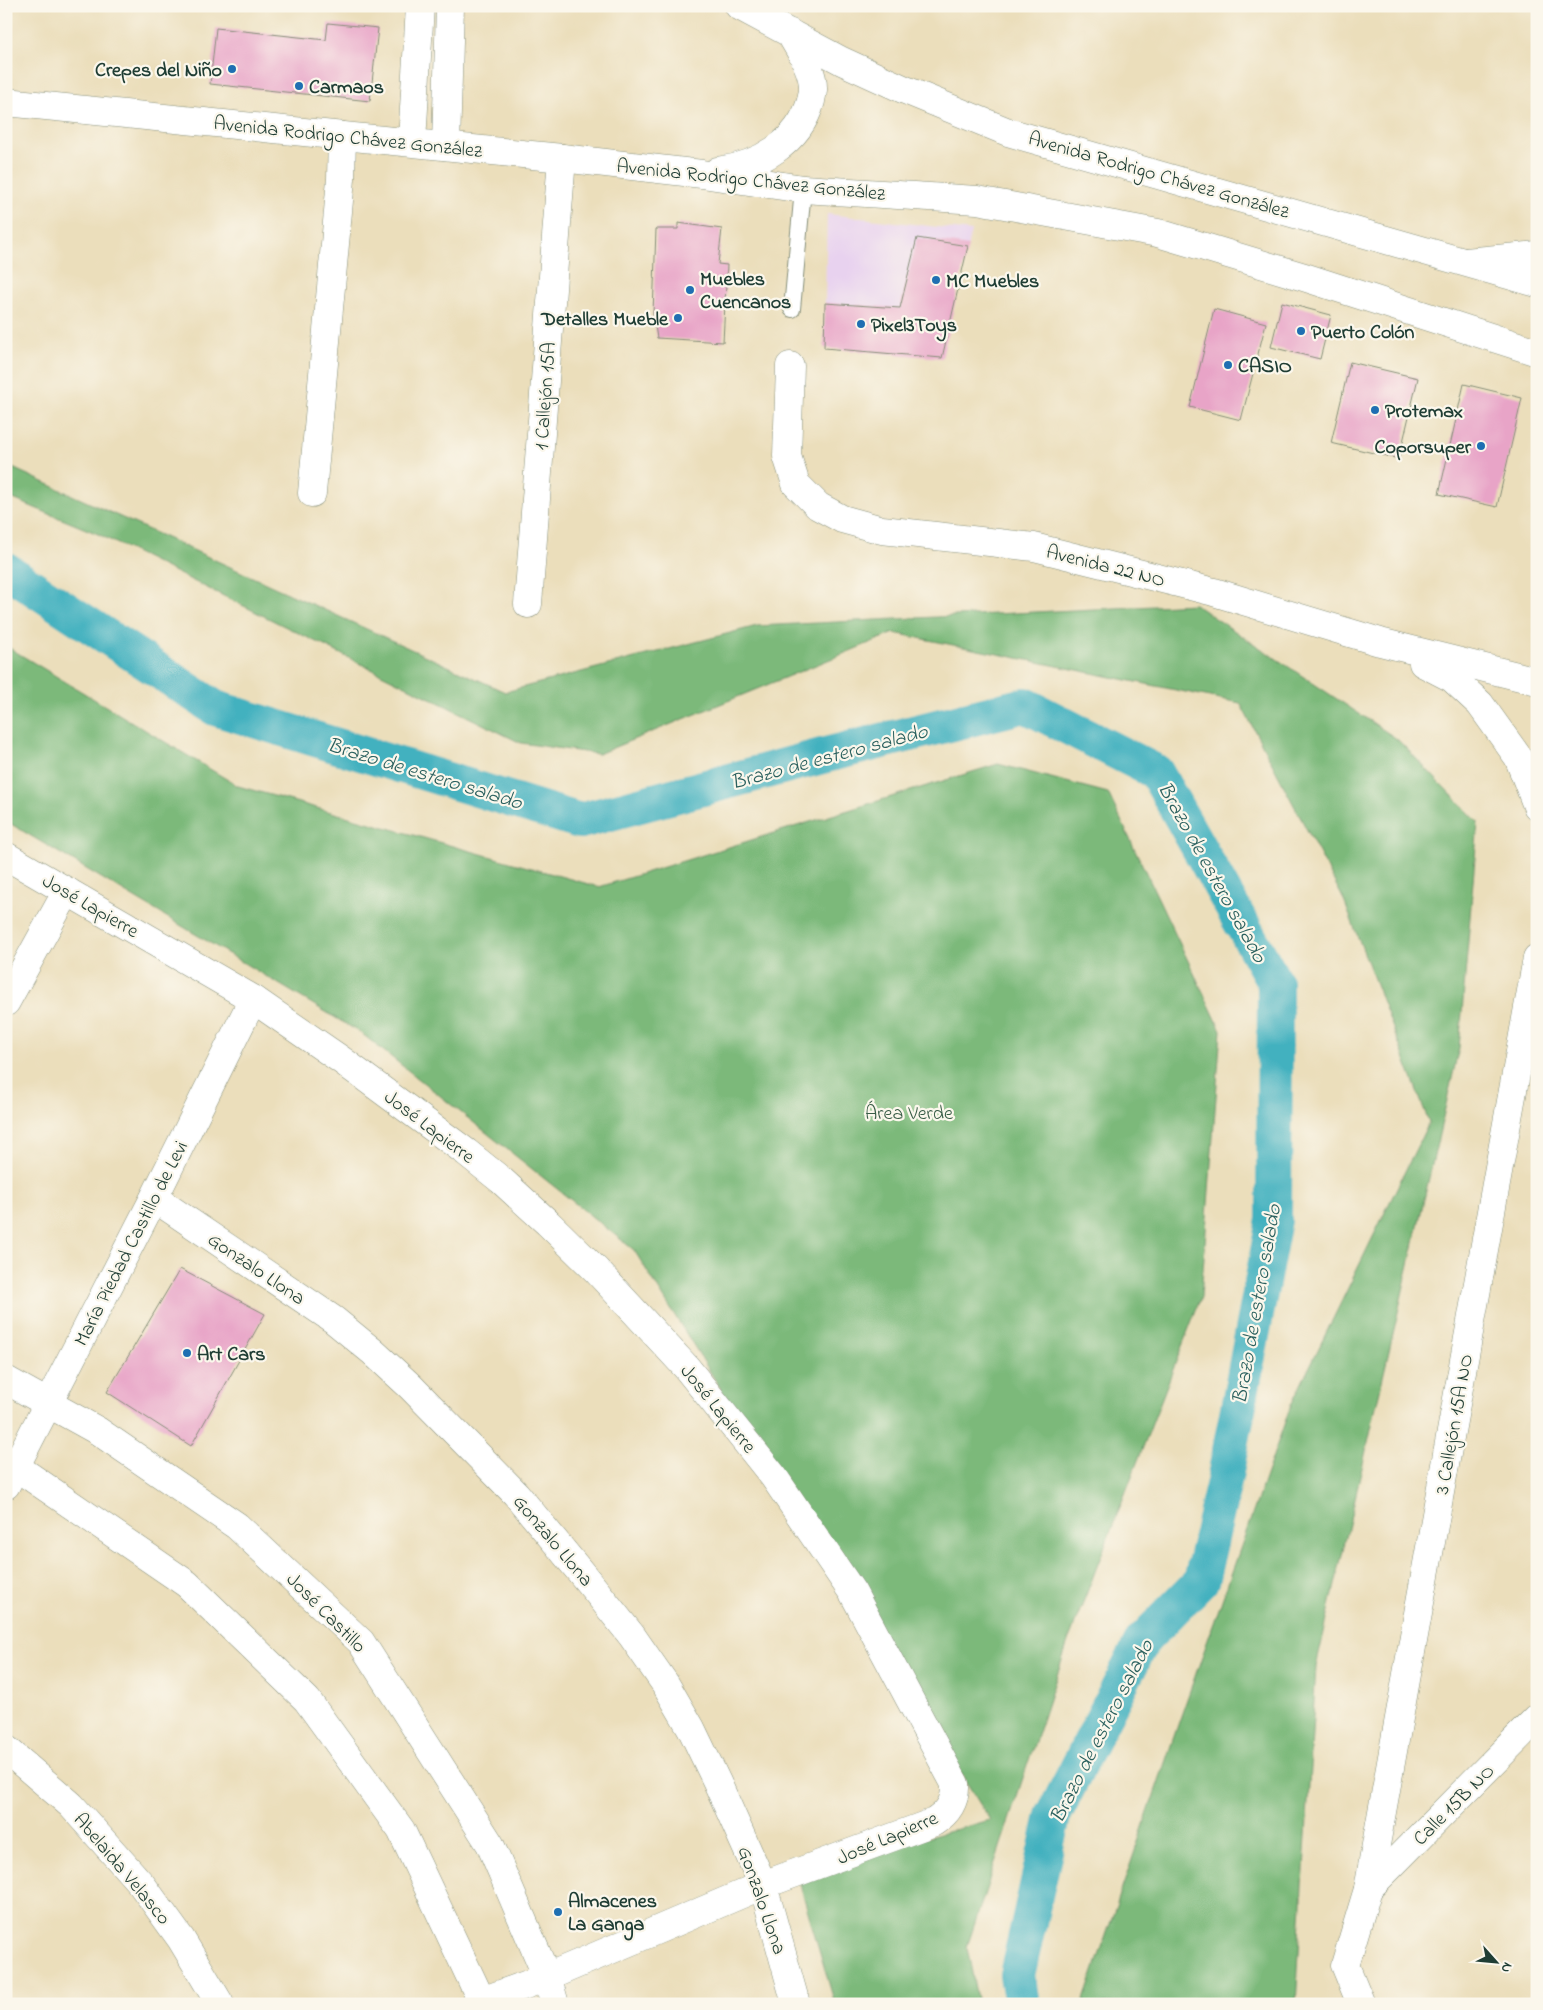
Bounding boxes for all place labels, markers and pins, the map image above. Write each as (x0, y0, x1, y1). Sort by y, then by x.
place label: Crepes del Niño (95, 57, 222, 86)
marker: Crepes del Niño (226, 63, 238, 75)
place label: Carmaos (309, 74, 384, 103)
marker: Carmaos (293, 80, 305, 92)
place label: Muebles Cuencanos (700, 266, 791, 318)
place label: MC Muebles (946, 268, 1039, 297)
marker: MC Muebles (930, 274, 942, 286)
marker: Muebles Cuencanos (684, 284, 696, 296)
place label: Detalles Mueble (540, 306, 669, 335)
marker: Detalles Mueble (672, 312, 684, 324)
place label: Pixel3Toys (871, 312, 957, 342)
marker: Pixel3Toys (855, 318, 867, 330)
place label: Puerto Colón (1311, 319, 1415, 348)
marker: Puerto Colón (1295, 325, 1307, 337)
place label: CASIO (1238, 353, 1292, 382)
marker: CASIO (1222, 359, 1234, 371)
place label: Protemax (1385, 398, 1463, 427)
marker: Protemax (1369, 404, 1381, 416)
place label: Coporsuper (1375, 434, 1472, 463)
marker: Coporsuper (1475, 440, 1487, 452)
place label: Art Cars (197, 1341, 265, 1370)
marker: Art Cars (181, 1347, 193, 1359)
place label: Almacenes La Ganga (568, 1888, 657, 1941)
marker: Almacenes La Ganga (552, 1906, 564, 1918)

